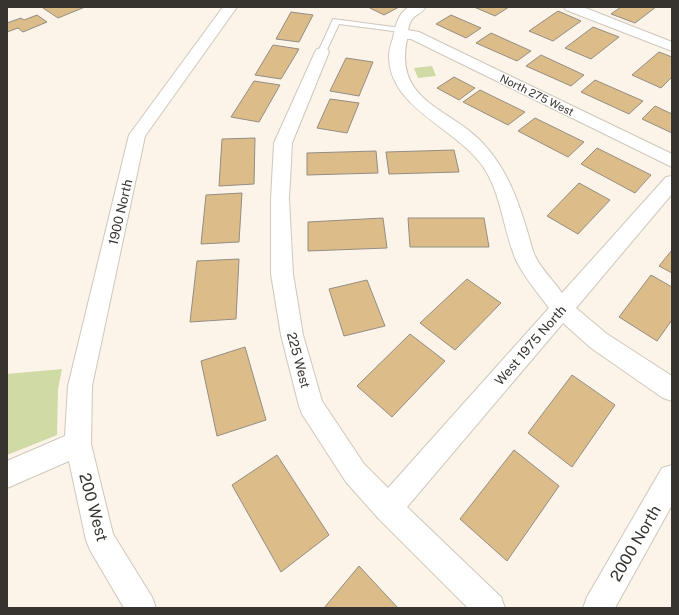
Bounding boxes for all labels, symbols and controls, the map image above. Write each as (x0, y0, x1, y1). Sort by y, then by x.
street label: North 275 West (498, 72, 576, 118)
street label: 1900 North (106, 178, 135, 246)
street label: West 1975 North (492, 302, 569, 388)
street label: 225 West (284, 331, 313, 390)
street label: 200 West (75, 471, 112, 544)
street label: 2000 North (606, 502, 665, 585)

